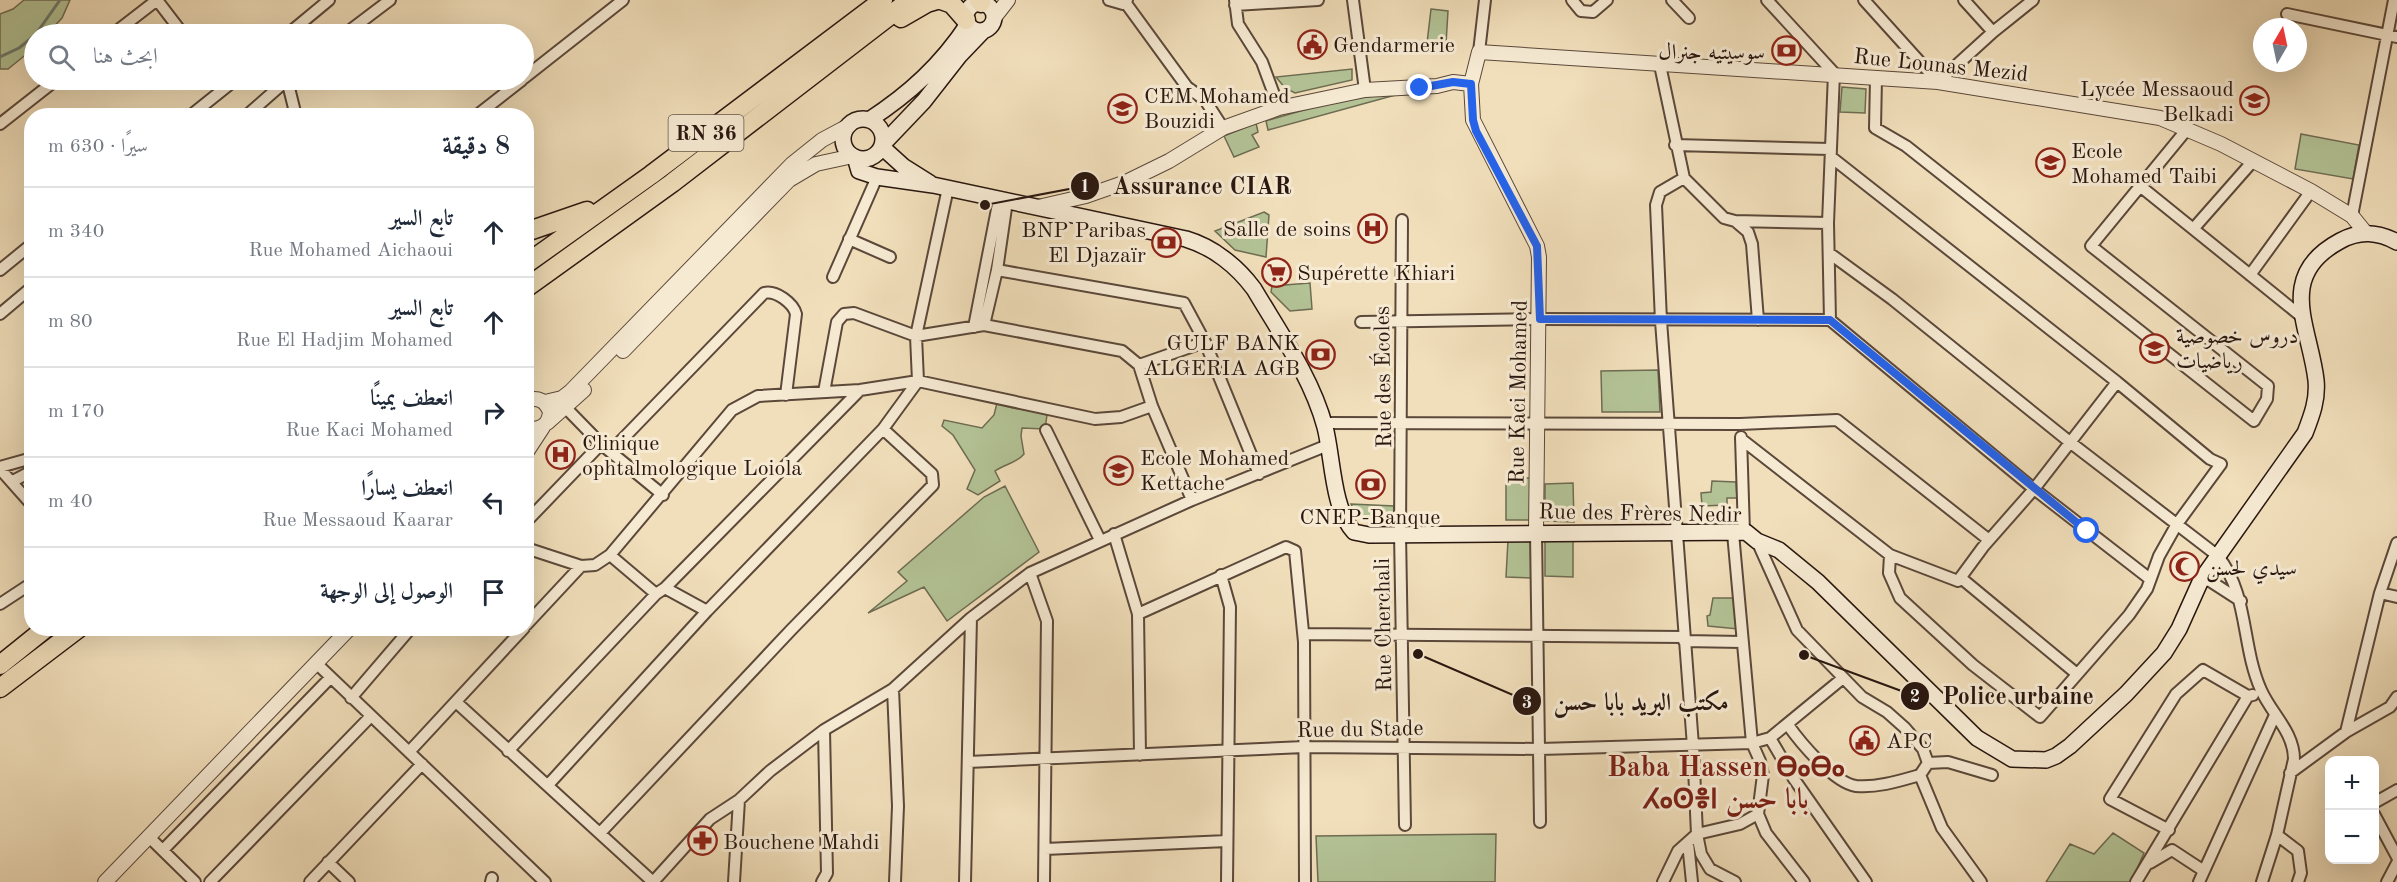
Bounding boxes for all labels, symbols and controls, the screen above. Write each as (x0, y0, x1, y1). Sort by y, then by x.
north arrow (2253, 18, 2307, 72)
search box (24, 24, 534, 90)
public building icon: Gendarmerie (1296, 28, 1328, 60)
place label: Gendarmerie (1333, 35, 1455, 57)
bank icon: سوسيتيه جنرال (1770, 35, 1802, 67)
icon: search (45, 41, 78, 74)
place label: سوسيتيه جنرال (1658, 42, 1765, 65)
text: ابحث هنا (93, 46, 158, 68)
street label: Rue Lounas Mezid (1852, 46, 2029, 86)
route end (1406, 74, 1432, 100)
place label: Lycée Messaoud Belkadi (2080, 79, 2234, 126)
school or university icon: Lycée Messaoud Belkadi (2239, 85, 2271, 117)
place label: CEM Mohamed Bouzidi (1144, 86, 1290, 133)
school or university icon: CEM Mohamed Bouzidi (1107, 92, 1139, 124)
road number: RN 36 (668, 115, 744, 151)
text: 8 دقيقة (442, 134, 510, 160)
text: سيرًا · 630 m (48, 137, 148, 157)
place label: Ecole Mohamed Taibi (2071, 141, 2217, 188)
school or university icon: Ecole Mohamed Taibi (2034, 147, 2066, 179)
callout: Assurance CIAR (1070, 165, 1303, 207)
text: Assurance CIAR (1112, 176, 1292, 200)
text: 1 (1080, 178, 1090, 196)
text: تابع السير (389, 208, 453, 230)
hospital icon: Salle de soins (1356, 212, 1388, 244)
icon: ahead (477, 216, 510, 249)
place label: Salle de soins (1223, 219, 1351, 241)
place label: BNP Paribas El Djazaïr (1021, 220, 1146, 267)
text: 340 m (48, 222, 104, 242)
bank icon: BNP Paribas El Djazaïr (1151, 226, 1183, 258)
text: Rue Mohamed Aichaoui (248, 241, 453, 261)
supermarket icon: Supérette Khiari (1260, 256, 1292, 288)
place label: Supérette Khiari (1297, 263, 1455, 285)
text: تابع السير (389, 298, 453, 320)
street label: Rue Kaci Mohamed (1506, 300, 1532, 484)
icon: ahead (477, 306, 510, 339)
street label: Rue des Écoles (1369, 306, 1396, 448)
text: 80 m (48, 312, 93, 332)
place label: دروس خصوصية رياضيات (2176, 326, 2298, 374)
text: Rue El Hadjim Mohamed (236, 331, 453, 351)
school or university icon: دروس خصوصية رياضيات (2139, 332, 2171, 364)
place label: GULF BANK ALGERIA AGB (1143, 333, 1300, 380)
bank icon: GULF BANK ALGERIA AGB (1305, 339, 1337, 371)
text: انعطف يمينًا (370, 388, 453, 410)
icon: right (477, 396, 510, 429)
text: 170 m (48, 402, 104, 422)
text: Rue Kaci Mohamed (286, 421, 453, 441)
place label: Clinique ophtalmologique Loiola (582, 433, 802, 480)
hospital icon: Clinique ophtalmologique Loiola (545, 439, 577, 471)
place label: Ecole Mohamed Kettache (1140, 448, 1289, 495)
school or university icon: Ecole Mohamed Kettache (1103, 454, 1135, 486)
bank icon: CNEP-Banque (1354, 468, 1386, 500)
text: انعطف يسارًا (361, 478, 453, 500)
icon: left (477, 486, 510, 519)
text: 40 m (48, 492, 93, 512)
street label: Rue des Frères Nedir (1538, 501, 1742, 527)
place label: CNEP-Banque (1300, 507, 1440, 529)
text: Rue Messaoud Kaarar (262, 511, 453, 531)
route start (2073, 517, 2099, 543)
mosque icon: سيدي لحسن (2169, 551, 2201, 583)
street label: Rue Cherchali (1372, 558, 1396, 692)
place label: سيدي لحسن (2206, 558, 2297, 585)
icon: arrive (477, 576, 510, 609)
text: الوصول إلى الوجهة (320, 581, 453, 603)
callout: Police urbaine (1900, 675, 2105, 717)
callout: مكتب البريد بابا حسن (1512, 680, 1741, 722)
text: Police urbaine (1942, 686, 2094, 710)
text: 2 (1910, 688, 1920, 706)
text: مكتب البريد بابا حسن (1553, 689, 1729, 718)
text: 3 (1522, 694, 1532, 712)
street label: Rue du Stade (1296, 718, 1424, 742)
public building icon: APC (1849, 724, 1881, 756)
place label: APC (1886, 731, 1933, 753)
district label: Baba Hassen ⴱⴰⴱⴰ ⵃⴰⵙⴻⵏ بابا حسن (1607, 755, 1845, 817)
map controls (2325, 756, 2379, 864)
button: + (2325, 756, 2379, 810)
button: − (2325, 810, 2379, 864)
pharmacy icon: Bouchene Mahdi (686, 825, 718, 857)
place label: Bouchene Mahdi (723, 832, 879, 854)

